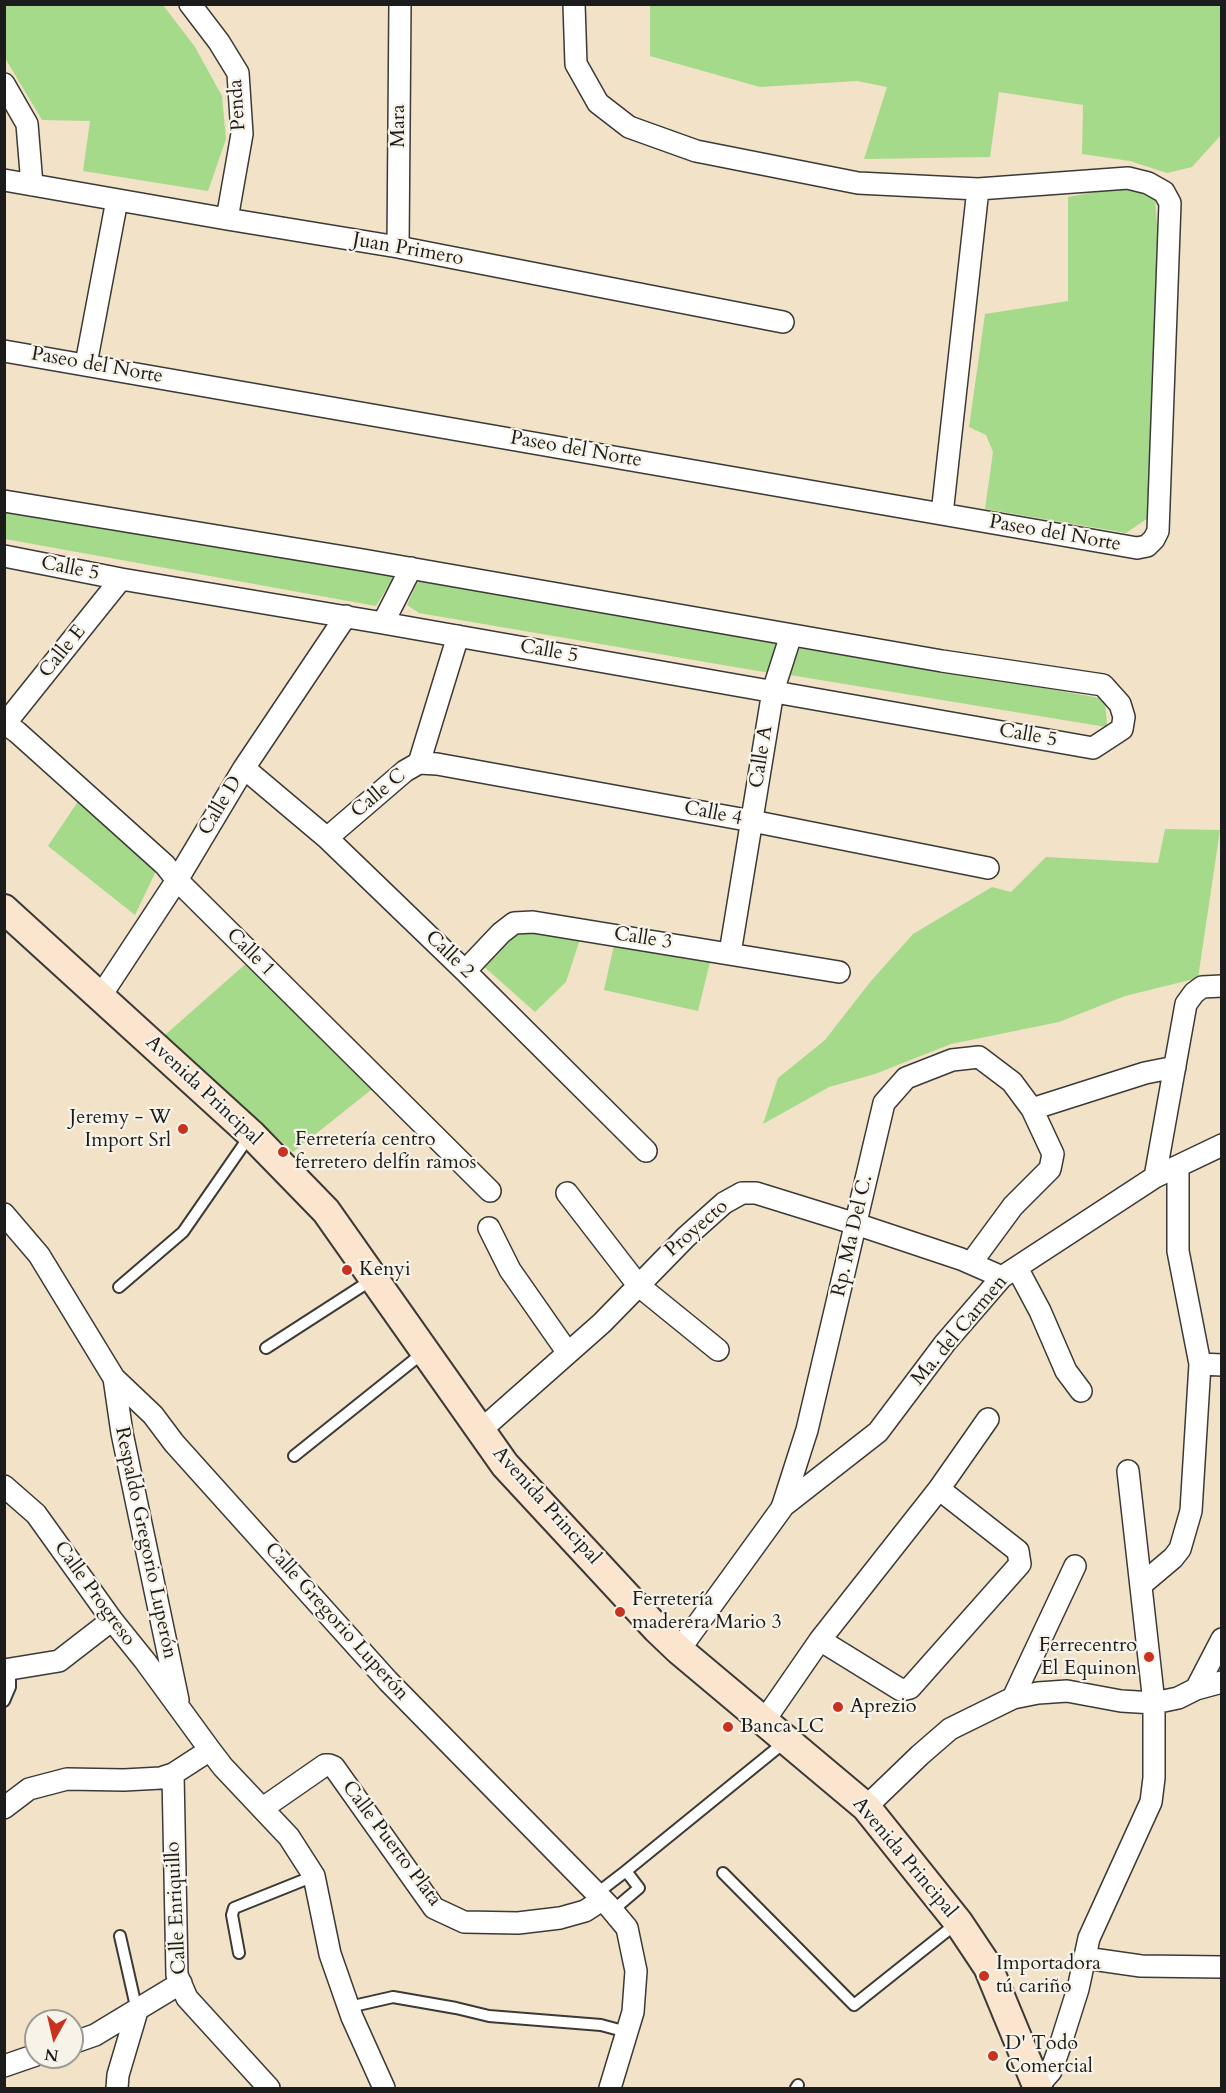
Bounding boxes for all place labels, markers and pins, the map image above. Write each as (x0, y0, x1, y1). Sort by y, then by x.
place label: Jeremy - W Import Srl (70, 1106, 171, 1153)
marker: Jeremy - W Import Srl (176, 1122, 190, 1136)
place label: Ferretería centro ferretero delfín ramos (295, 1128, 476, 1175)
marker: Ferretería centro ferretero delfín ramos (276, 1145, 290, 1159)
place label: Kenyi (359, 1258, 411, 1282)
marker: Kenyi (340, 1263, 354, 1277)
place label: Ferretería maderera Mario 3 (632, 1588, 782, 1635)
marker: Ferretería maderera Mario 3 (613, 1605, 627, 1619)
place label: Ferrecentro El Equinon (1039, 1634, 1137, 1681)
marker: Ferrecentro El Equinon (1142, 1650, 1156, 1664)
place label: Aprezio (850, 1695, 917, 1719)
marker: Aprezio (831, 1700, 845, 1714)
place label: Banca LC (740, 1715, 824, 1739)
marker: Banca LC (721, 1720, 735, 1734)
place label: Importadora tú cariño (996, 1952, 1101, 1999)
marker: Importadora tú cariño (977, 1969, 991, 1983)
place label: D' Todo Comercial (1005, 2032, 1093, 2079)
marker: D' Todo Comercial (986, 2049, 1000, 2063)

